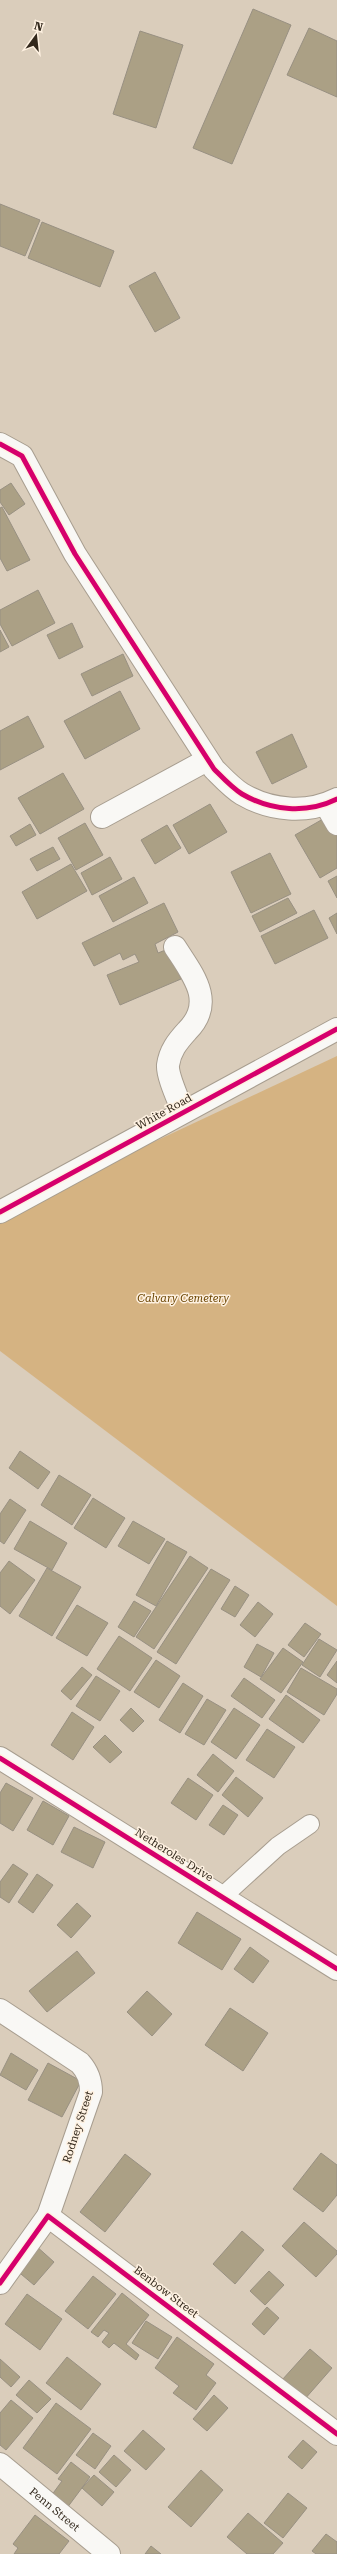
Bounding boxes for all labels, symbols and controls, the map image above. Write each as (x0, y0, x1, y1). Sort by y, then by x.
north arrow (16, 16, 56, 56)
text: N (33, 19, 45, 34)
street label: White Road (134, 1091, 194, 1133)
park label: Calvary Cemetery (137, 1292, 229, 1305)
street label: Netheroles Drive (133, 1826, 215, 1884)
street label: Rodney Street (60, 2089, 96, 2165)
street label: Benbow Street (131, 2264, 201, 2320)
street label: Penn Street (27, 2485, 83, 2534)

